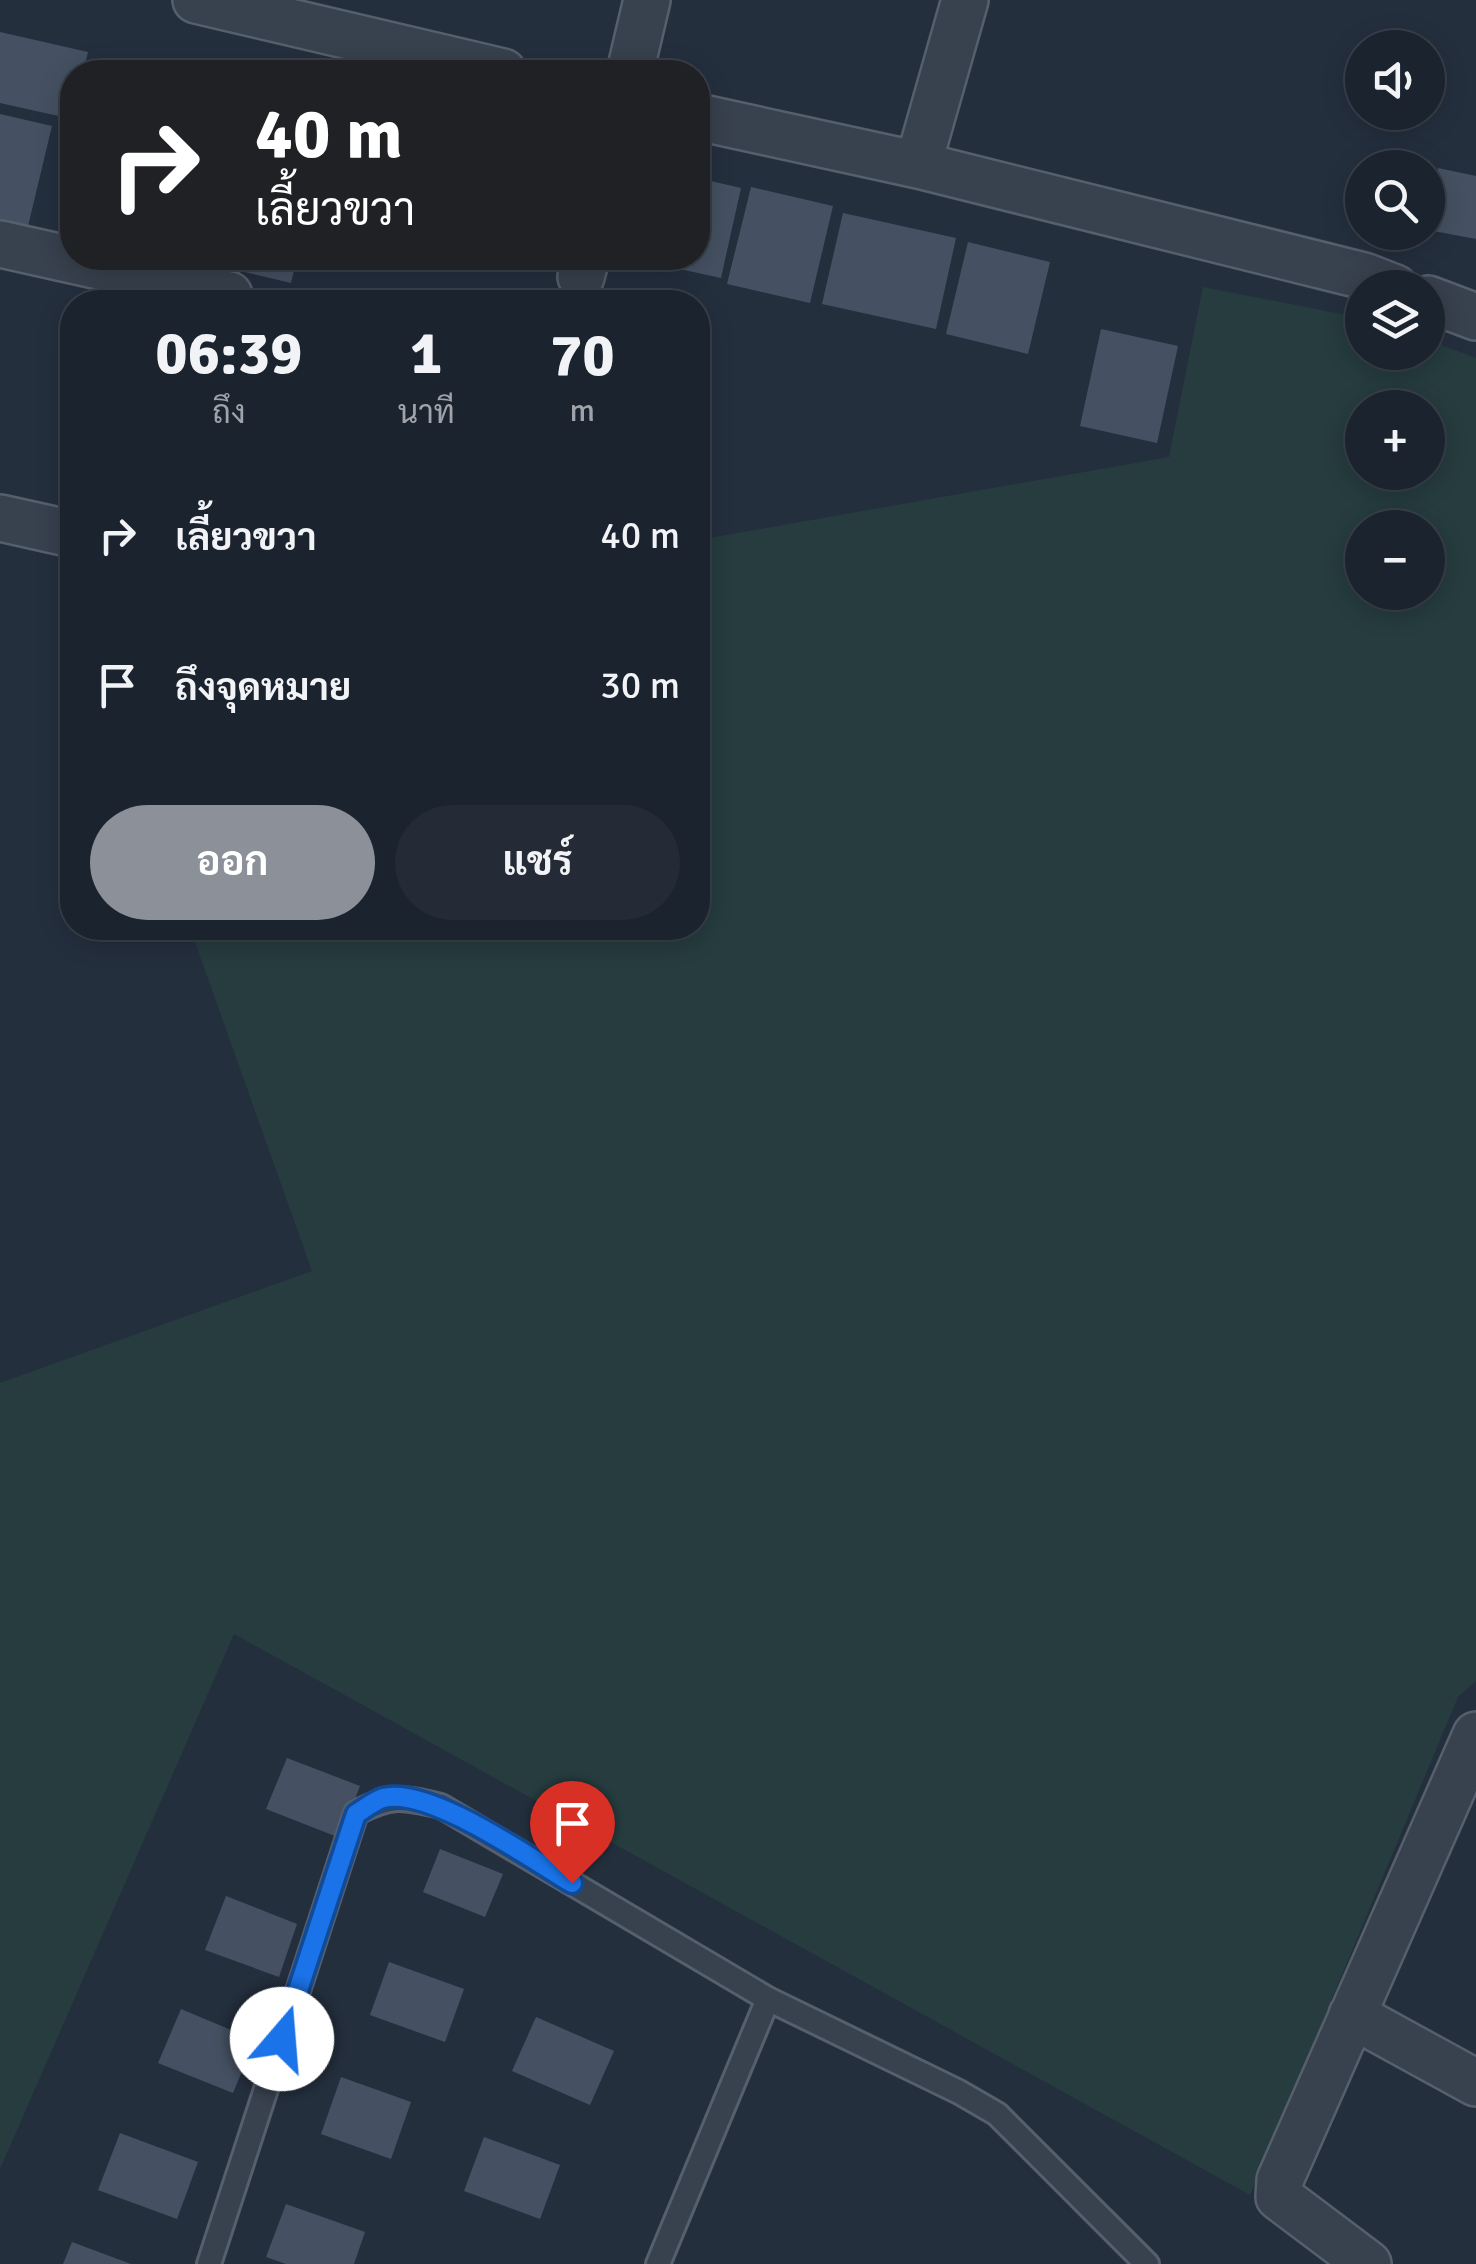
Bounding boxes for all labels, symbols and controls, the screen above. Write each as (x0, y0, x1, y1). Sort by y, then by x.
map controls (1345, 30, 1445, 610)
button: sound (1345, 30, 1445, 130)
text: 40 m (255, 91, 403, 177)
icon: right (90, 100, 220, 230)
button: search (1345, 150, 1445, 250)
text: เลี้ยวขวา (255, 183, 415, 238)
button: layers (1345, 270, 1445, 370)
text: 06:39 (155, 317, 303, 391)
text: 1 (410, 317, 442, 391)
text: 70 (550, 319, 615, 393)
button: + (1345, 390, 1445, 490)
text: m (570, 391, 595, 430)
text: ถึง (212, 393, 245, 432)
text: นาที (398, 393, 455, 432)
icon: right (90, 508, 145, 563)
button: − (1345, 510, 1445, 610)
text: 40 m (600, 512, 680, 559)
text: เลี้ยวขวา (175, 514, 317, 561)
icon: arrive (90, 658, 145, 713)
text: 30 m (600, 662, 680, 709)
text: ถึงจุดหมาย (175, 664, 351, 711)
button: ออก (90, 805, 375, 920)
button: แชร์ (395, 805, 680, 920)
pin (530, 1781, 615, 1884)
icon: arrive (545, 1796, 600, 1851)
position arrow (230, 1987, 334, 2091)

